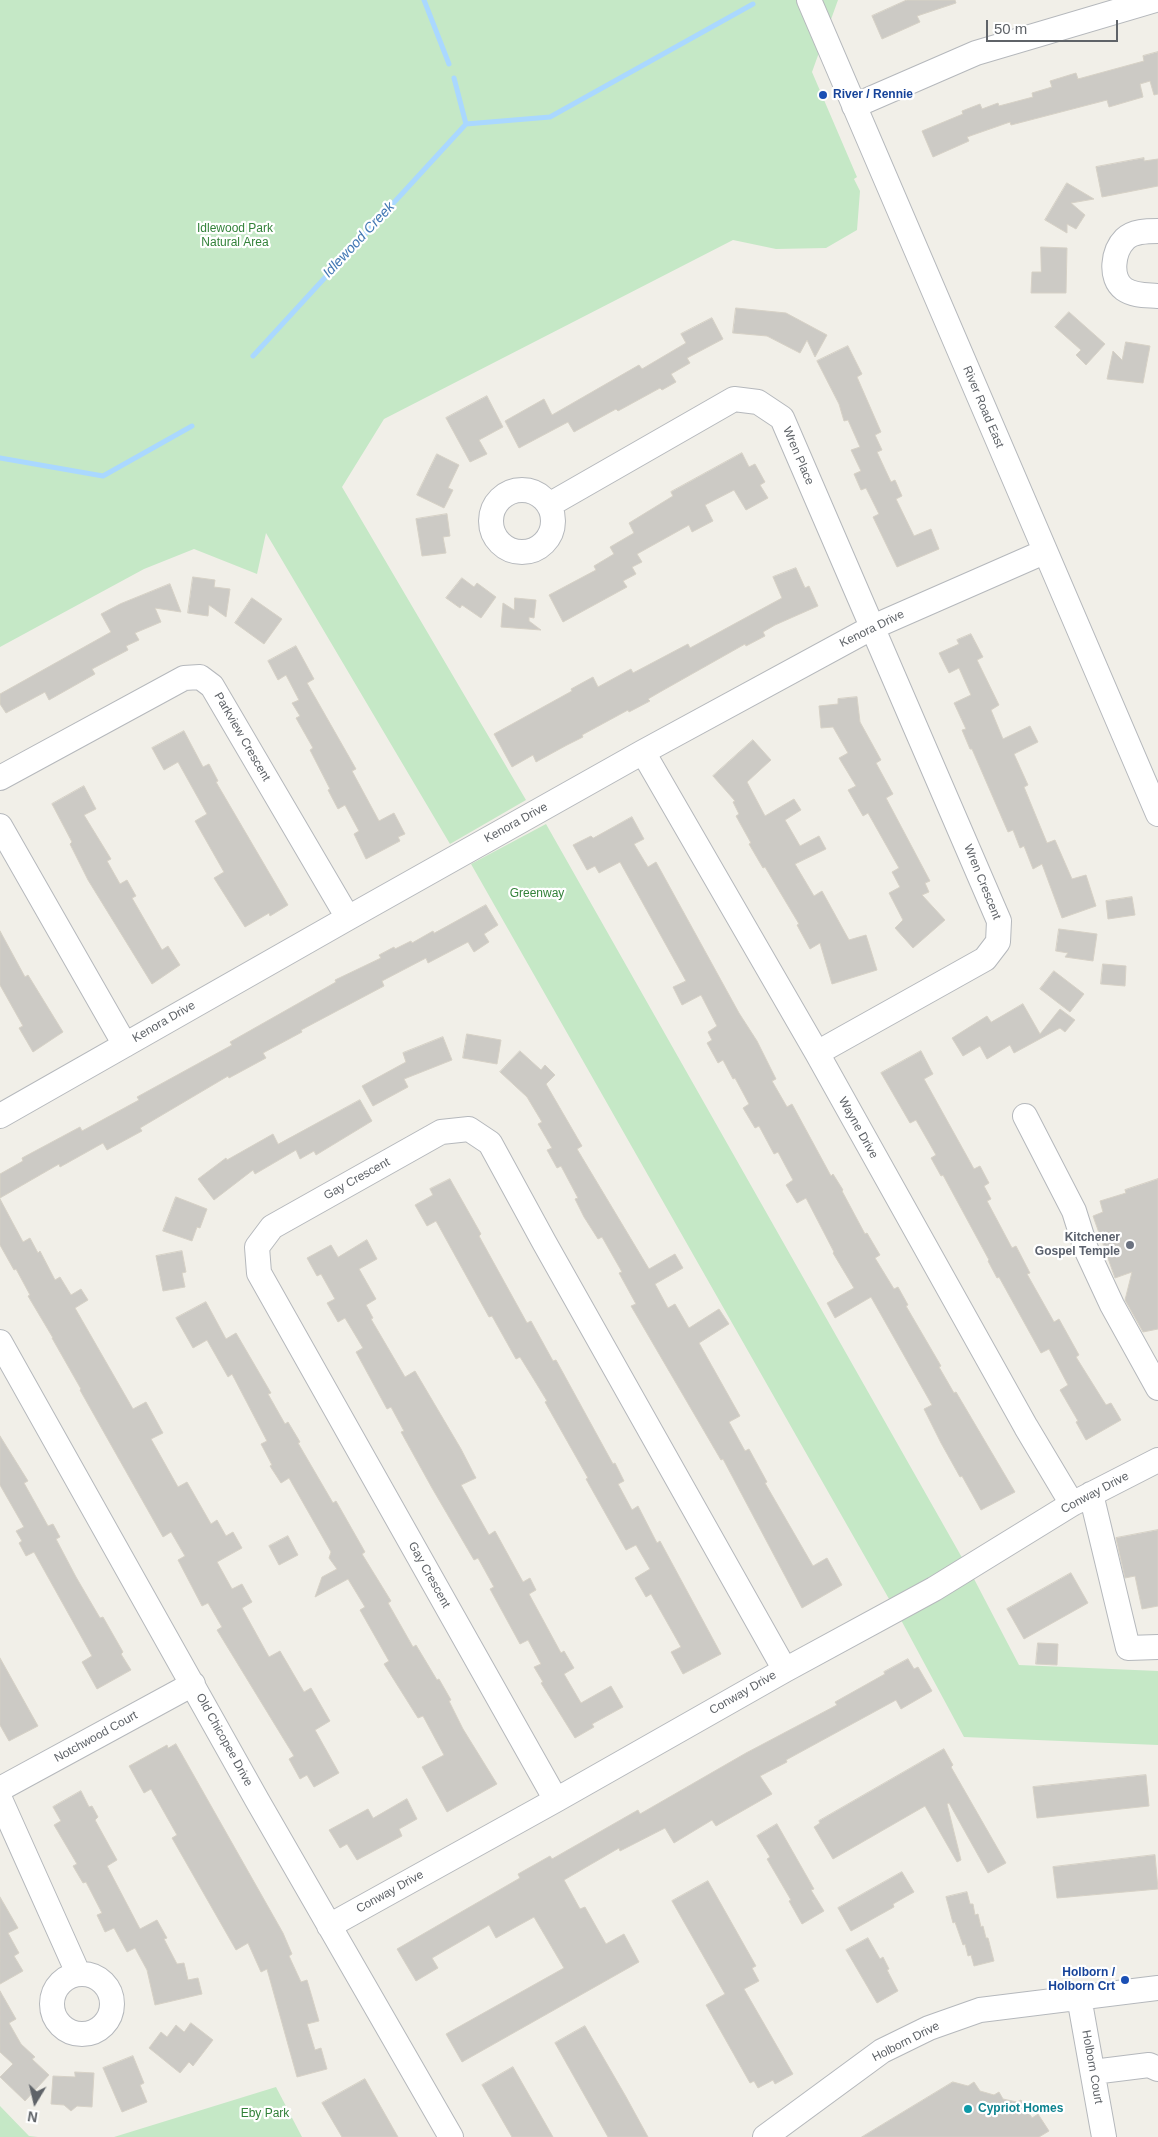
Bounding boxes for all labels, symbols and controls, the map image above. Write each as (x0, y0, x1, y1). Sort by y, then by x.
scale bar (988, 10, 1120, 42)
text: 50 m (994, 20, 1027, 37)
place label: River / Rennie (833, 88, 913, 102)
marker: River / Rennie (817, 89, 829, 101)
water label: Idlewood Creek (320, 199, 398, 281)
park label: Idlewood Park Natural Area (197, 222, 273, 250)
street label: River Road East (959, 364, 1007, 450)
street label: Wren Place (779, 425, 817, 487)
street label: Kenora Drive (837, 607, 907, 651)
street label: Parkview Crescent (211, 690, 273, 784)
street label: Kenora Drive (482, 800, 550, 846)
street label: Wren Crescent (960, 842, 1004, 922)
park label: Greenway (510, 887, 564, 901)
street label: Kenora Drive (130, 998, 198, 1046)
street label: Wayne Drive (835, 1095, 881, 1161)
street label: Gay Crescent (321, 1155, 393, 1203)
place label: Kitchener Gospel Temple (1035, 1231, 1120, 1259)
marker: Kitchener Gospel Temple (1124, 1239, 1136, 1251)
street label: Conway Drive (1059, 1469, 1131, 1517)
street label: Gay Crescent (405, 1539, 453, 1611)
street label: Conway Drive (707, 1668, 779, 1718)
street label: Old Chicopee Drive (192, 1691, 256, 1789)
street label: Notchwood Court (52, 1708, 140, 1766)
street label: Conway Drive (354, 1868, 426, 1916)
place label: Holborn / Holborn Crt (1048, 1966, 1115, 1994)
marker: Holborn / Holborn Crt (1119, 1974, 1131, 1986)
street label: Holborn Drive (870, 2019, 942, 2065)
street label: Holborn Court (1078, 2029, 1106, 2105)
north arrow (10, 2077, 60, 2127)
place label: Cypriot Homes (978, 2102, 1063, 2116)
marker: Cypriot Homes (962, 2103, 974, 2115)
park label: Eby Park (241, 2107, 289, 2121)
text: N (26, 2108, 39, 2126)

